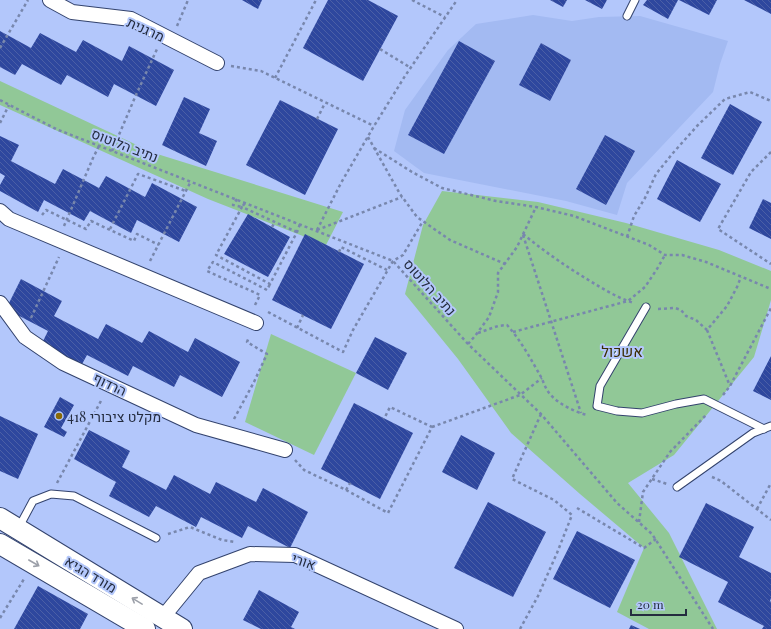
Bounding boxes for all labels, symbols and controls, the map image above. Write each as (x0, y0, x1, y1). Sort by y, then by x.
street label: מרגנית (124, 12, 168, 46)
street label: נתיב הלוטוס (89, 124, 161, 166)
street label: נתיב הלוטוס (399, 255, 461, 319)
district label: אשכול (601, 341, 643, 361)
street label: הרדוף (90, 368, 130, 400)
place label: מקלט ציבורי 418 (67, 407, 161, 426)
marker: מקלט ציבורי 418 (54, 411, 64, 421)
street label: אורי (289, 548, 319, 574)
street label: מורד הגיא (61, 551, 121, 597)
one-way arrow (28, 560, 40, 568)
scale bar (631, 591, 686, 617)
text: 20 m (637, 596, 664, 612)
one-way arrow (131, 597, 143, 605)

